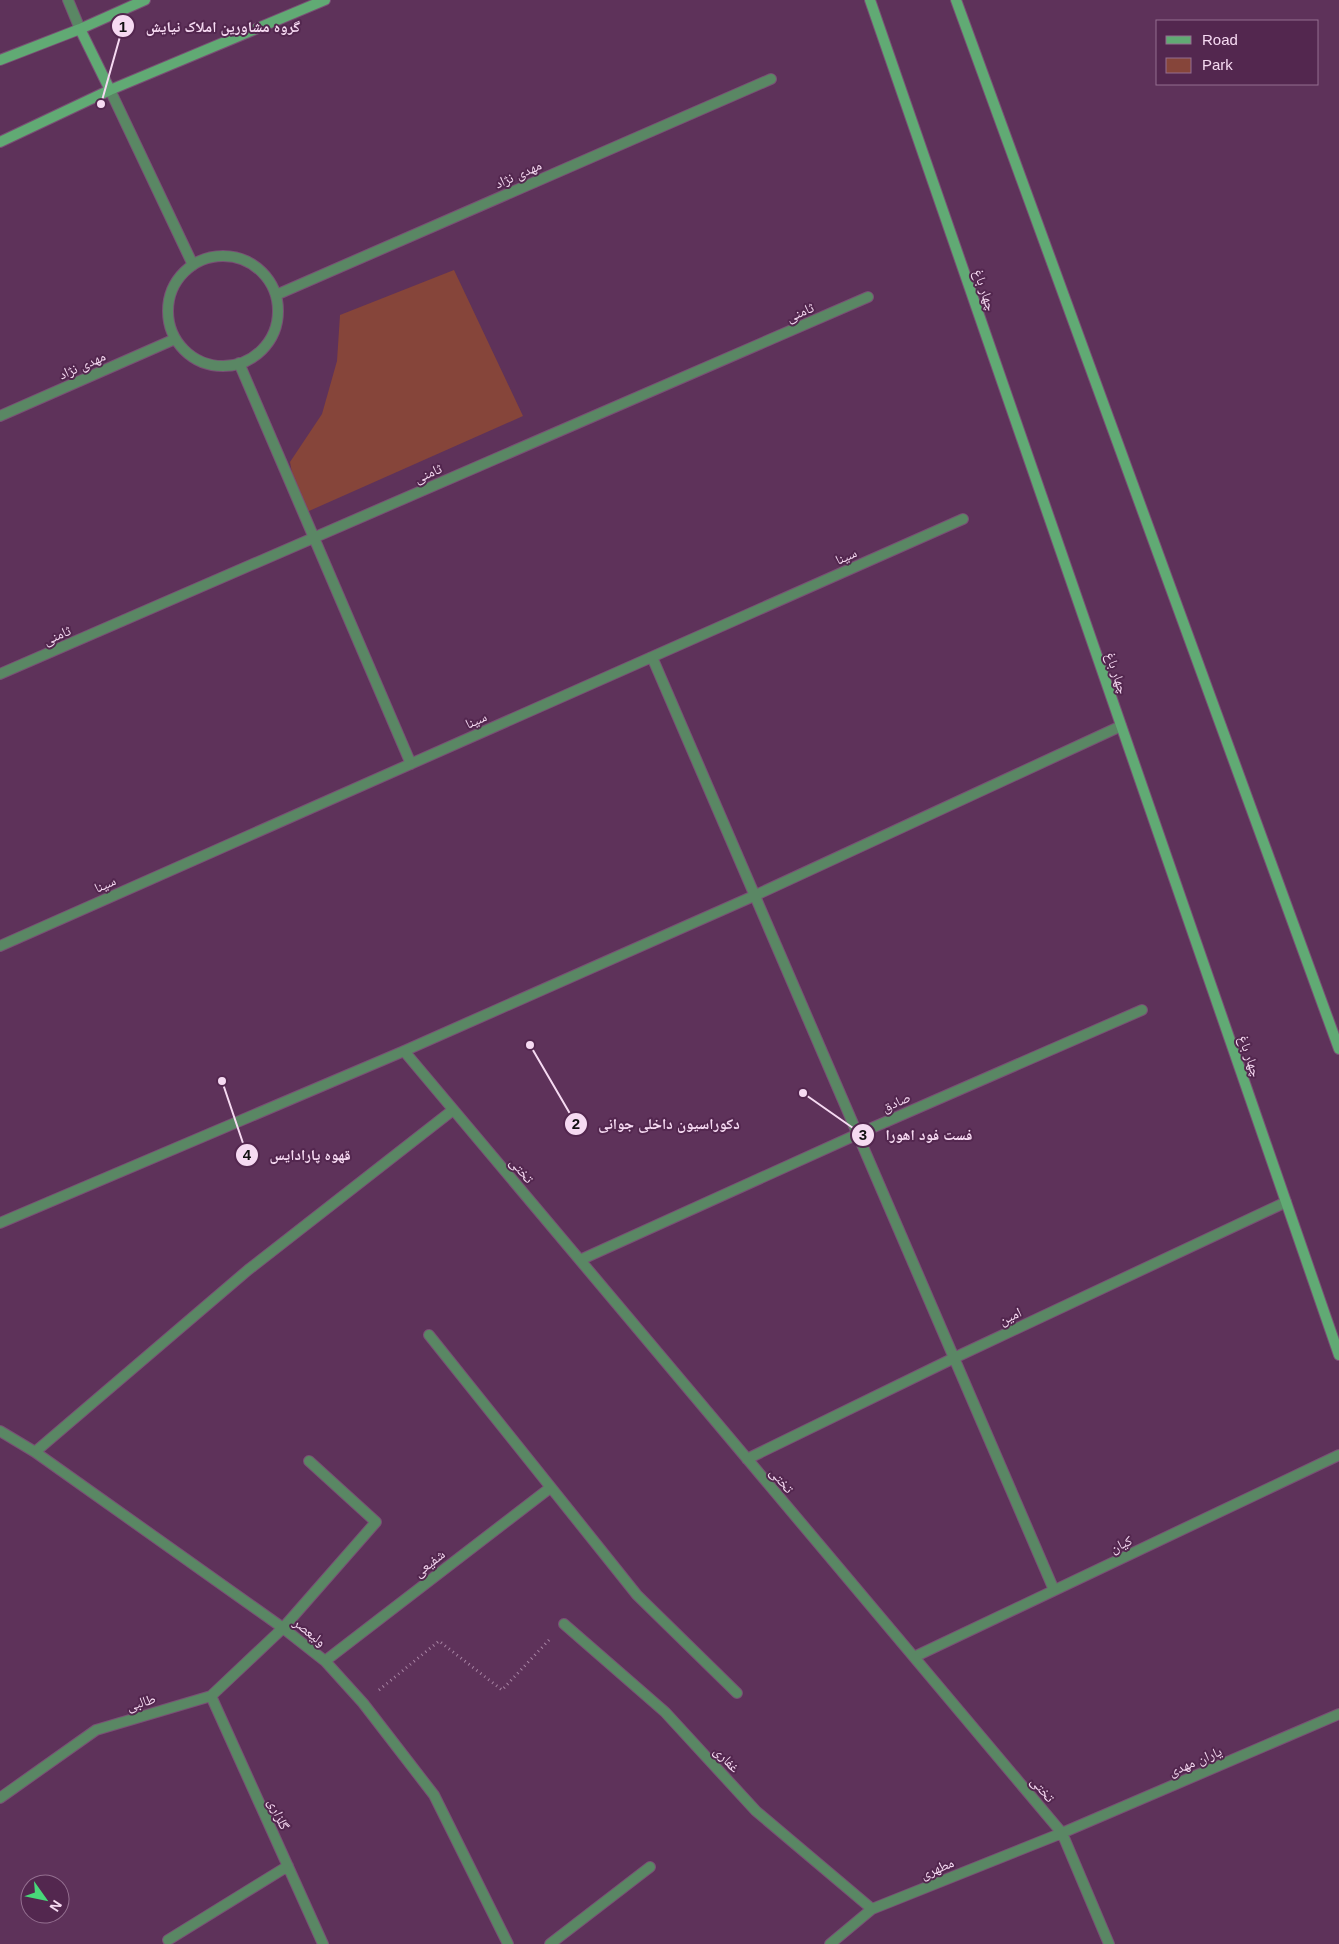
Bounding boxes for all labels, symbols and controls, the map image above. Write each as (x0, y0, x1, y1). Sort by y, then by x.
callout: گروه مشاورین املاک نیایش (111, 11, 310, 41)
text: 1 (119, 18, 127, 35)
text: گروه مشاورین املاک نیایش (146, 18, 301, 36)
legend (1156, 20, 1319, 85)
text: Road (1202, 31, 1238, 48)
text: Park (1202, 56, 1233, 73)
street label: مهدی نژاد (492, 157, 544, 192)
street label: چهار باغ (969, 267, 1000, 314)
street label: ثامنی (784, 299, 817, 326)
street label: مهدی نژاد (56, 348, 108, 383)
street label: ثامنی (412, 460, 445, 487)
street label: سینا (833, 544, 859, 568)
street label: ثامنی (41, 622, 74, 649)
street label: چهار باغ (1101, 650, 1132, 697)
street label: سینا (463, 708, 489, 732)
street label: سینا (92, 872, 118, 896)
street label: چهار باغ (1234, 1033, 1265, 1080)
street label: صادق (879, 1089, 913, 1116)
callout: دکوراسیون داخلی جوانی (563, 1109, 749, 1139)
text: 2 (572, 1115, 580, 1132)
text: دکوراسیون داخلی جوانی (598, 1115, 740, 1133)
callout: فست فود اهورا (851, 1120, 983, 1150)
text: 3 (859, 1126, 867, 1143)
text: فست فود اهورا (886, 1126, 972, 1143)
callout: قهوه پارادایس (234, 1140, 360, 1170)
text: 4 (243, 1146, 252, 1163)
text: قهوه پارادایس (269, 1146, 351, 1164)
street label: تختی (506, 1154, 538, 1187)
street label: امین (996, 1304, 1024, 1329)
street label: تختی (766, 1464, 798, 1497)
street label: کیان (1107, 1532, 1135, 1557)
street label: شفیعی (410, 1546, 448, 1581)
street label: ولیعصر (289, 1614, 329, 1651)
street label: طالبی (125, 1690, 158, 1715)
street label: غفاری (710, 1743, 743, 1776)
street label: یاران مهدی (1166, 1743, 1225, 1780)
street label: تختی (1027, 1773, 1059, 1806)
street label: گلزاری (264, 1796, 293, 1833)
street label: مطهری (918, 1854, 957, 1883)
north arrow (20, 1874, 70, 1924)
text: N (46, 1897, 65, 1915)

